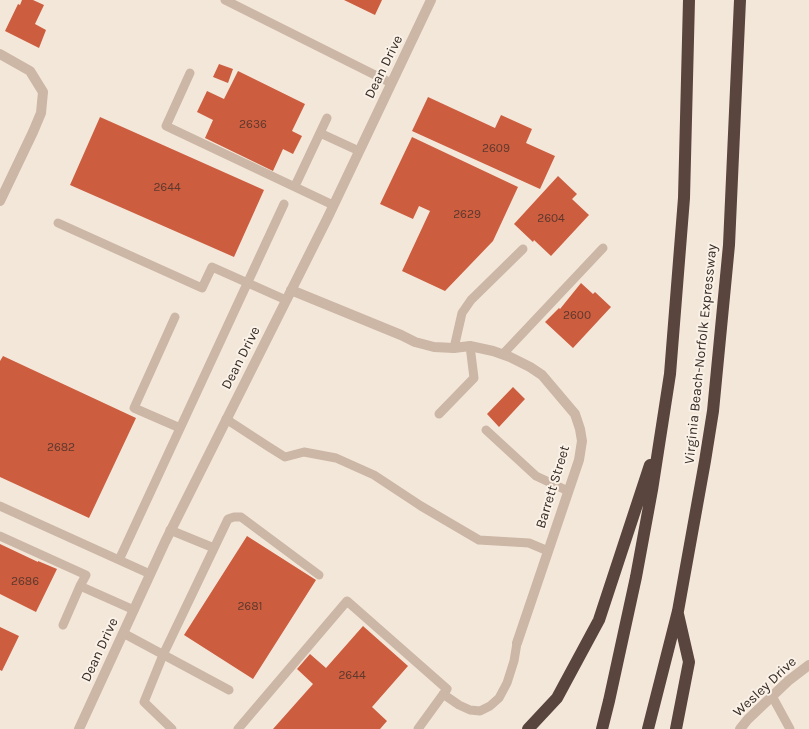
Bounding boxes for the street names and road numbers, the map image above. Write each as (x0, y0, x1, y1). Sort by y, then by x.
street label: Dean Drive (361, 32, 407, 102)
street label: Virginia Beach-Norfolk Expressway (681, 243, 721, 465)
street label: Dean Drive (218, 324, 264, 392)
street label: Barrett Street (532, 443, 574, 531)
street label: Dean Drive (78, 615, 122, 685)
street label: Wesley Drive (730, 653, 800, 721)

